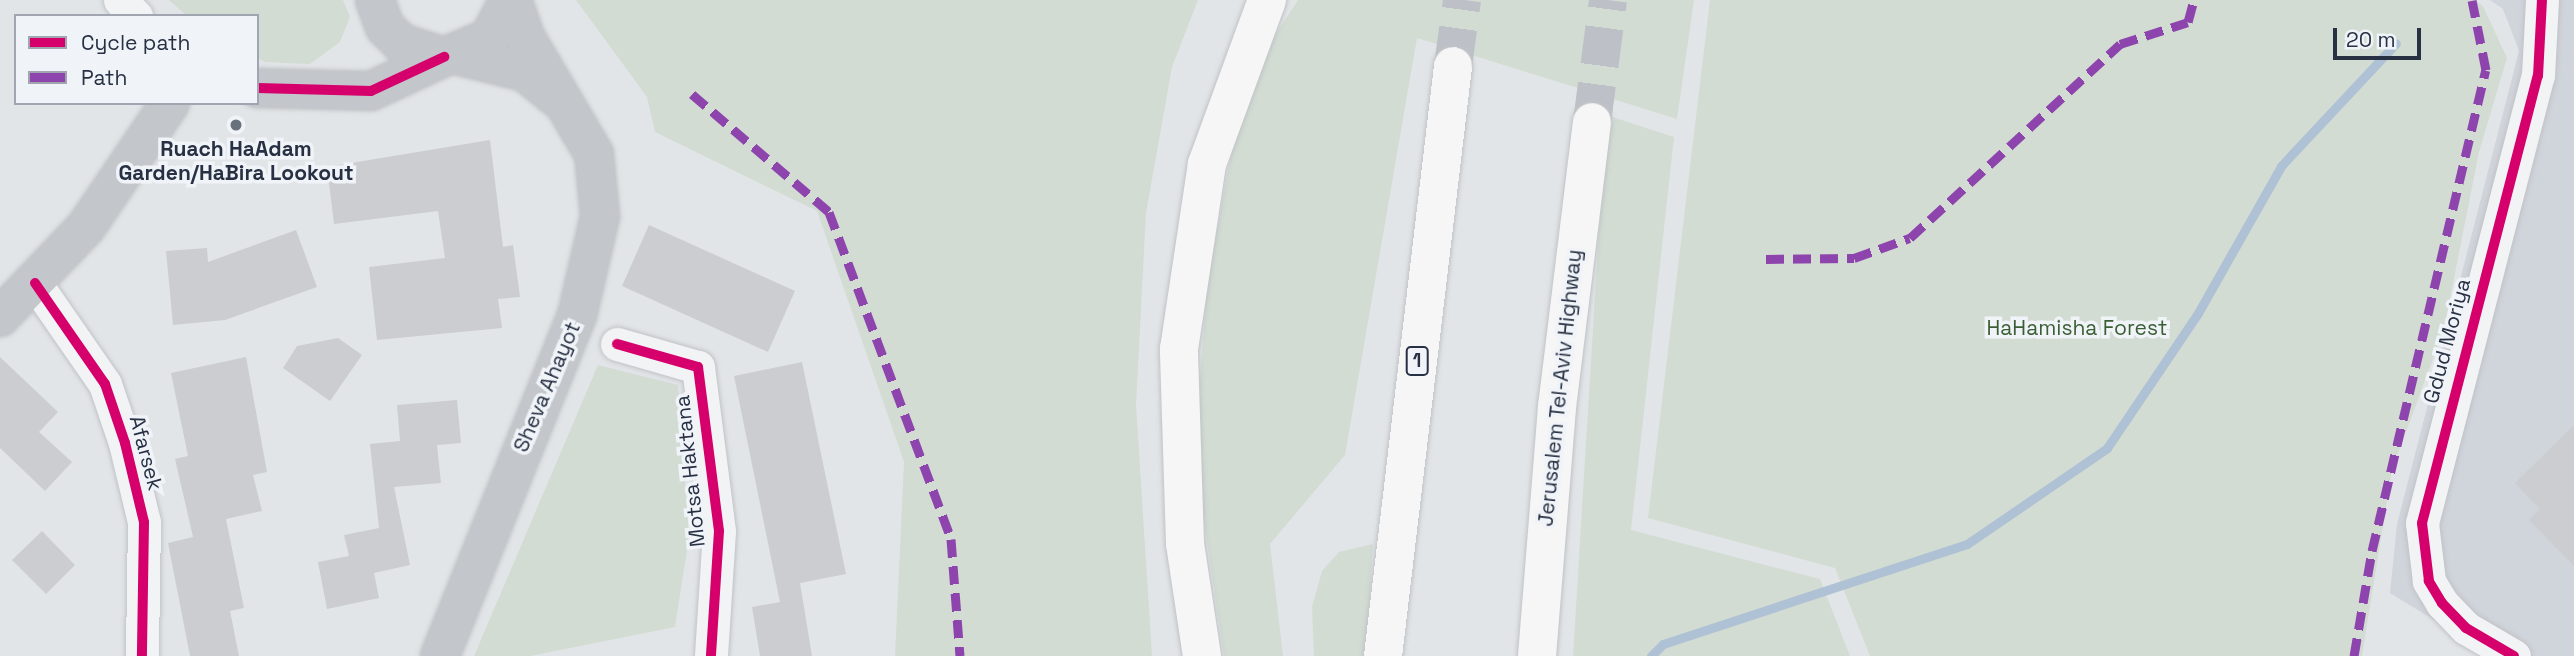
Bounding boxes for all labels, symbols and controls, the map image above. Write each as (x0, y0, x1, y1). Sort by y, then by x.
legend (14, 14, 259, 105)
scale bar (2336, 14, 2424, 58)
text: 20 m (2346, 26, 2396, 53)
text: Cycle path (81, 29, 190, 56)
text: Path (81, 64, 127, 91)
marker: Ruach HaAdam Garden/HaBira Lookout (228, 117, 244, 133)
place label: Ruach HaAdam Garden/HaBira Lookout (118, 136, 354, 186)
street label: Jerusalem Tel-Aviv Highway (1533, 248, 1587, 528)
street label: Gdud Moriya (2418, 276, 2476, 406)
park label: HaHamisha Forest (1987, 315, 2167, 341)
street label: Sheva Ahayot (508, 318, 586, 456)
road number: 1 (1405, 346, 1429, 376)
street label: Motsa Haktana (669, 394, 711, 548)
street label: Afarsek (124, 413, 168, 493)

